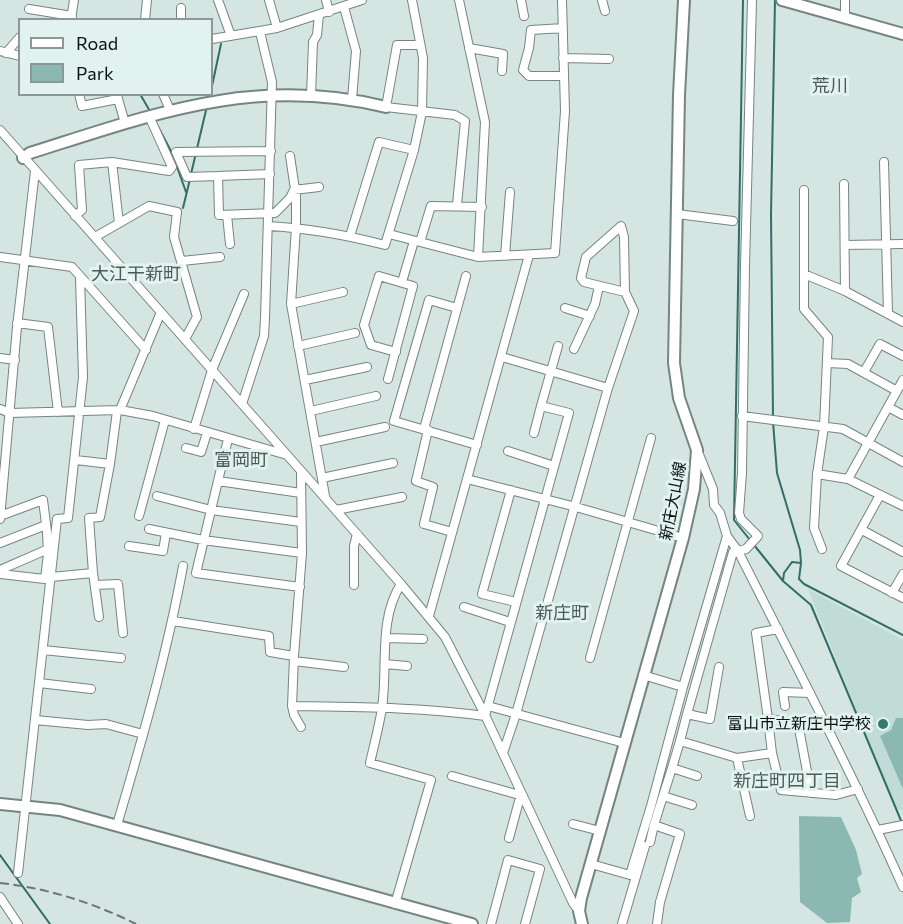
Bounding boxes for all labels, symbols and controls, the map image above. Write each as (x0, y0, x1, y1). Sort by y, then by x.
legend (18, 18, 213, 96)
text: Road (76, 32, 118, 54)
text: Park (76, 62, 114, 84)
district label: 荒川 (812, 75, 848, 97)
district label: 大江干新町 (91, 263, 181, 285)
district label: 富岡町 (214, 449, 268, 471)
street label: 新庄大山線 (656, 460, 690, 542)
district label: 新庄町 (535, 602, 589, 624)
place label: 富山市立新庄中学校 (727, 714, 871, 734)
marker: 富山市立新庄中学校 (876, 717, 890, 731)
district label: 新庄町四丁目 (733, 770, 841, 792)

